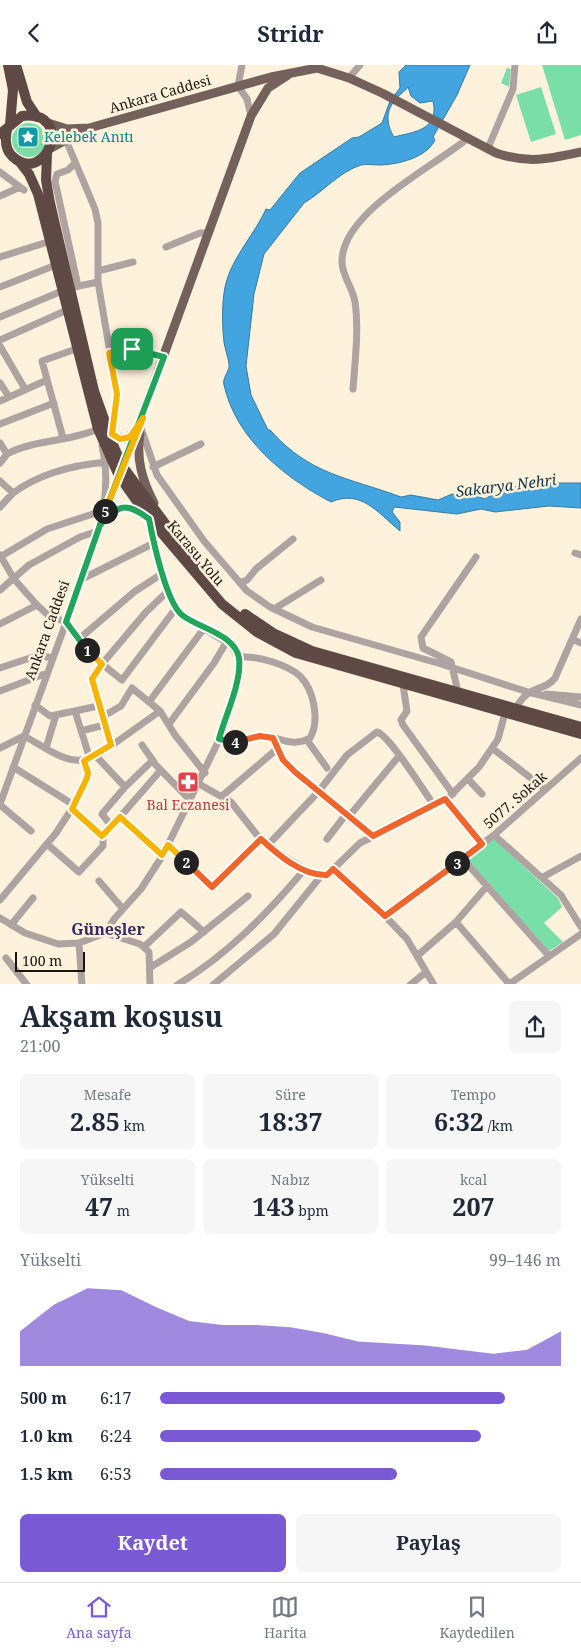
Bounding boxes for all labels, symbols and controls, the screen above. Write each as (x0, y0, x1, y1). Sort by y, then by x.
text: Stridr (257, 18, 324, 48)
icon: back (20, 19, 48, 47)
icon: share (533, 19, 561, 47)
street label: Ankara Caddesi (107, 70, 213, 117)
place icon: Kelebek Anıtı (16, 125, 40, 149)
place label: Kelebek Anıtı (44, 127, 134, 146)
pin (111, 328, 153, 370)
icon: arrive (118, 335, 146, 363)
water label: Sakarya Nehri (455, 469, 558, 501)
pin: 5 (92, 499, 118, 523)
text: 5 (102, 502, 109, 521)
street label: Karasu Yolu (163, 516, 229, 589)
street label: Ankara Caddesi (20, 577, 74, 682)
pin: 1 (74, 637, 100, 663)
text: 1 (84, 641, 91, 660)
pin: 4 (222, 729, 248, 755)
text: 4 (232, 733, 239, 752)
street label: 5077. Sokak (479, 766, 551, 833)
pharmacy icon: Bal Eczanesi (176, 770, 200, 794)
place label: Bal Eczanesi (147, 795, 230, 814)
pin: 2 (174, 849, 198, 875)
pin: 3 (444, 851, 470, 875)
text: 2 (183, 853, 190, 872)
text: 3 (454, 854, 461, 873)
district label: Güneşler (71, 918, 145, 940)
scale bar (15, 949, 85, 973)
text: 100 m (22, 951, 62, 970)
text: Akşam koşusu (20, 997, 223, 1035)
button: share (509, 1001, 561, 1053)
text: 21:00 (20, 1035, 60, 1057)
text: Mesafe (84, 1085, 131, 1104)
text: Süre (275, 1085, 306, 1104)
text: Tempo (451, 1085, 496, 1104)
text: 2.85 (70, 1104, 120, 1138)
text: 18:37 (258, 1104, 323, 1138)
text: 6:32 (434, 1104, 484, 1138)
text: km (120, 1116, 145, 1135)
text: /km (484, 1116, 513, 1135)
text: Yükselti (81, 1170, 134, 1189)
text: Nabız (271, 1170, 310, 1189)
text: kcal (460, 1170, 487, 1189)
text: 47 (85, 1189, 113, 1223)
text: 143 (252, 1189, 295, 1223)
text: 207 (452, 1189, 495, 1223)
text: m (113, 1201, 130, 1220)
text: bpm (295, 1201, 329, 1220)
text: Yükselti (20, 1249, 81, 1271)
text: 99–146 m (489, 1249, 561, 1271)
text: 500 m (20, 1387, 67, 1409)
text: 6:17 (100, 1387, 131, 1409)
text: 1.0 km (20, 1425, 73, 1447)
text: 6:24 (100, 1425, 131, 1447)
text: 1.5 km (20, 1463, 73, 1485)
text: 6:53 (100, 1463, 131, 1485)
button: Kaydet (20, 1514, 286, 1572)
button: Paylaş (296, 1514, 561, 1572)
tab: Ana sayfa (66, 1593, 132, 1642)
tab: Harita (264, 1593, 307, 1642)
tab: Kaydedilen (439, 1593, 515, 1642)

